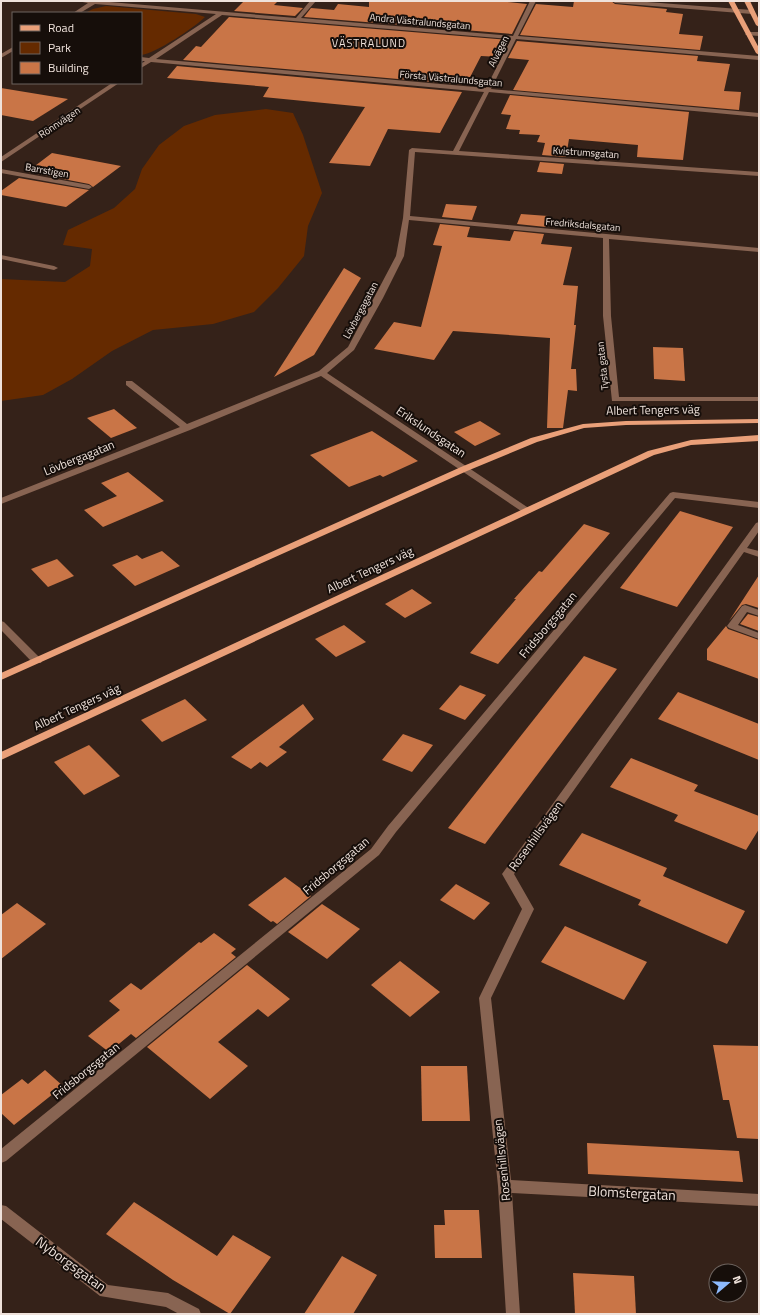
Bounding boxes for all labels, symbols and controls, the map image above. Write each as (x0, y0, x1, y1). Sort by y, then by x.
street label: Andra Västralundsgatan (369, 10, 471, 33)
legend (12, 12, 142, 84)
text: Road (48, 18, 74, 37)
street label: Alvägen (484, 33, 513, 70)
district label: VÄSTRALUND (332, 35, 406, 51)
text: Park (48, 38, 71, 57)
text: Building (48, 58, 89, 77)
street label: Första Västralundsgatan (399, 67, 503, 90)
street label: Rönnvägen (35, 103, 83, 142)
street label: Kvistrumsgatan (552, 143, 620, 162)
street label: Barrstigen (24, 159, 70, 182)
street label: Fredriksdalsgatan (545, 214, 621, 235)
street label: Lövbergagatan (339, 279, 382, 341)
street label: Tysta gatan (592, 341, 613, 391)
street label: Albert Tengers väg (606, 399, 700, 420)
street label: Erikslundsgatan (392, 401, 470, 462)
street label: Lövbergagatan (40, 435, 117, 480)
street label: Albert Tengers väg (323, 541, 416, 598)
street label: Fridsborgsgatan (514, 587, 581, 662)
street label: Albert Tengers väg (30, 678, 123, 735)
street label: Rosenhillsvägen (504, 797, 567, 875)
street label: Fridsborgsgatan (298, 832, 373, 899)
street label: Fridsborgsgatan (48, 1037, 124, 1104)
street label: Rosenhillsvägen (488, 1118, 515, 1202)
street label: Blomstergatan (588, 1180, 676, 1205)
street label: Nyborgsgatan (32, 1231, 111, 1296)
north arrow (708, 1263, 748, 1303)
text: N (729, 1274, 746, 1286)

